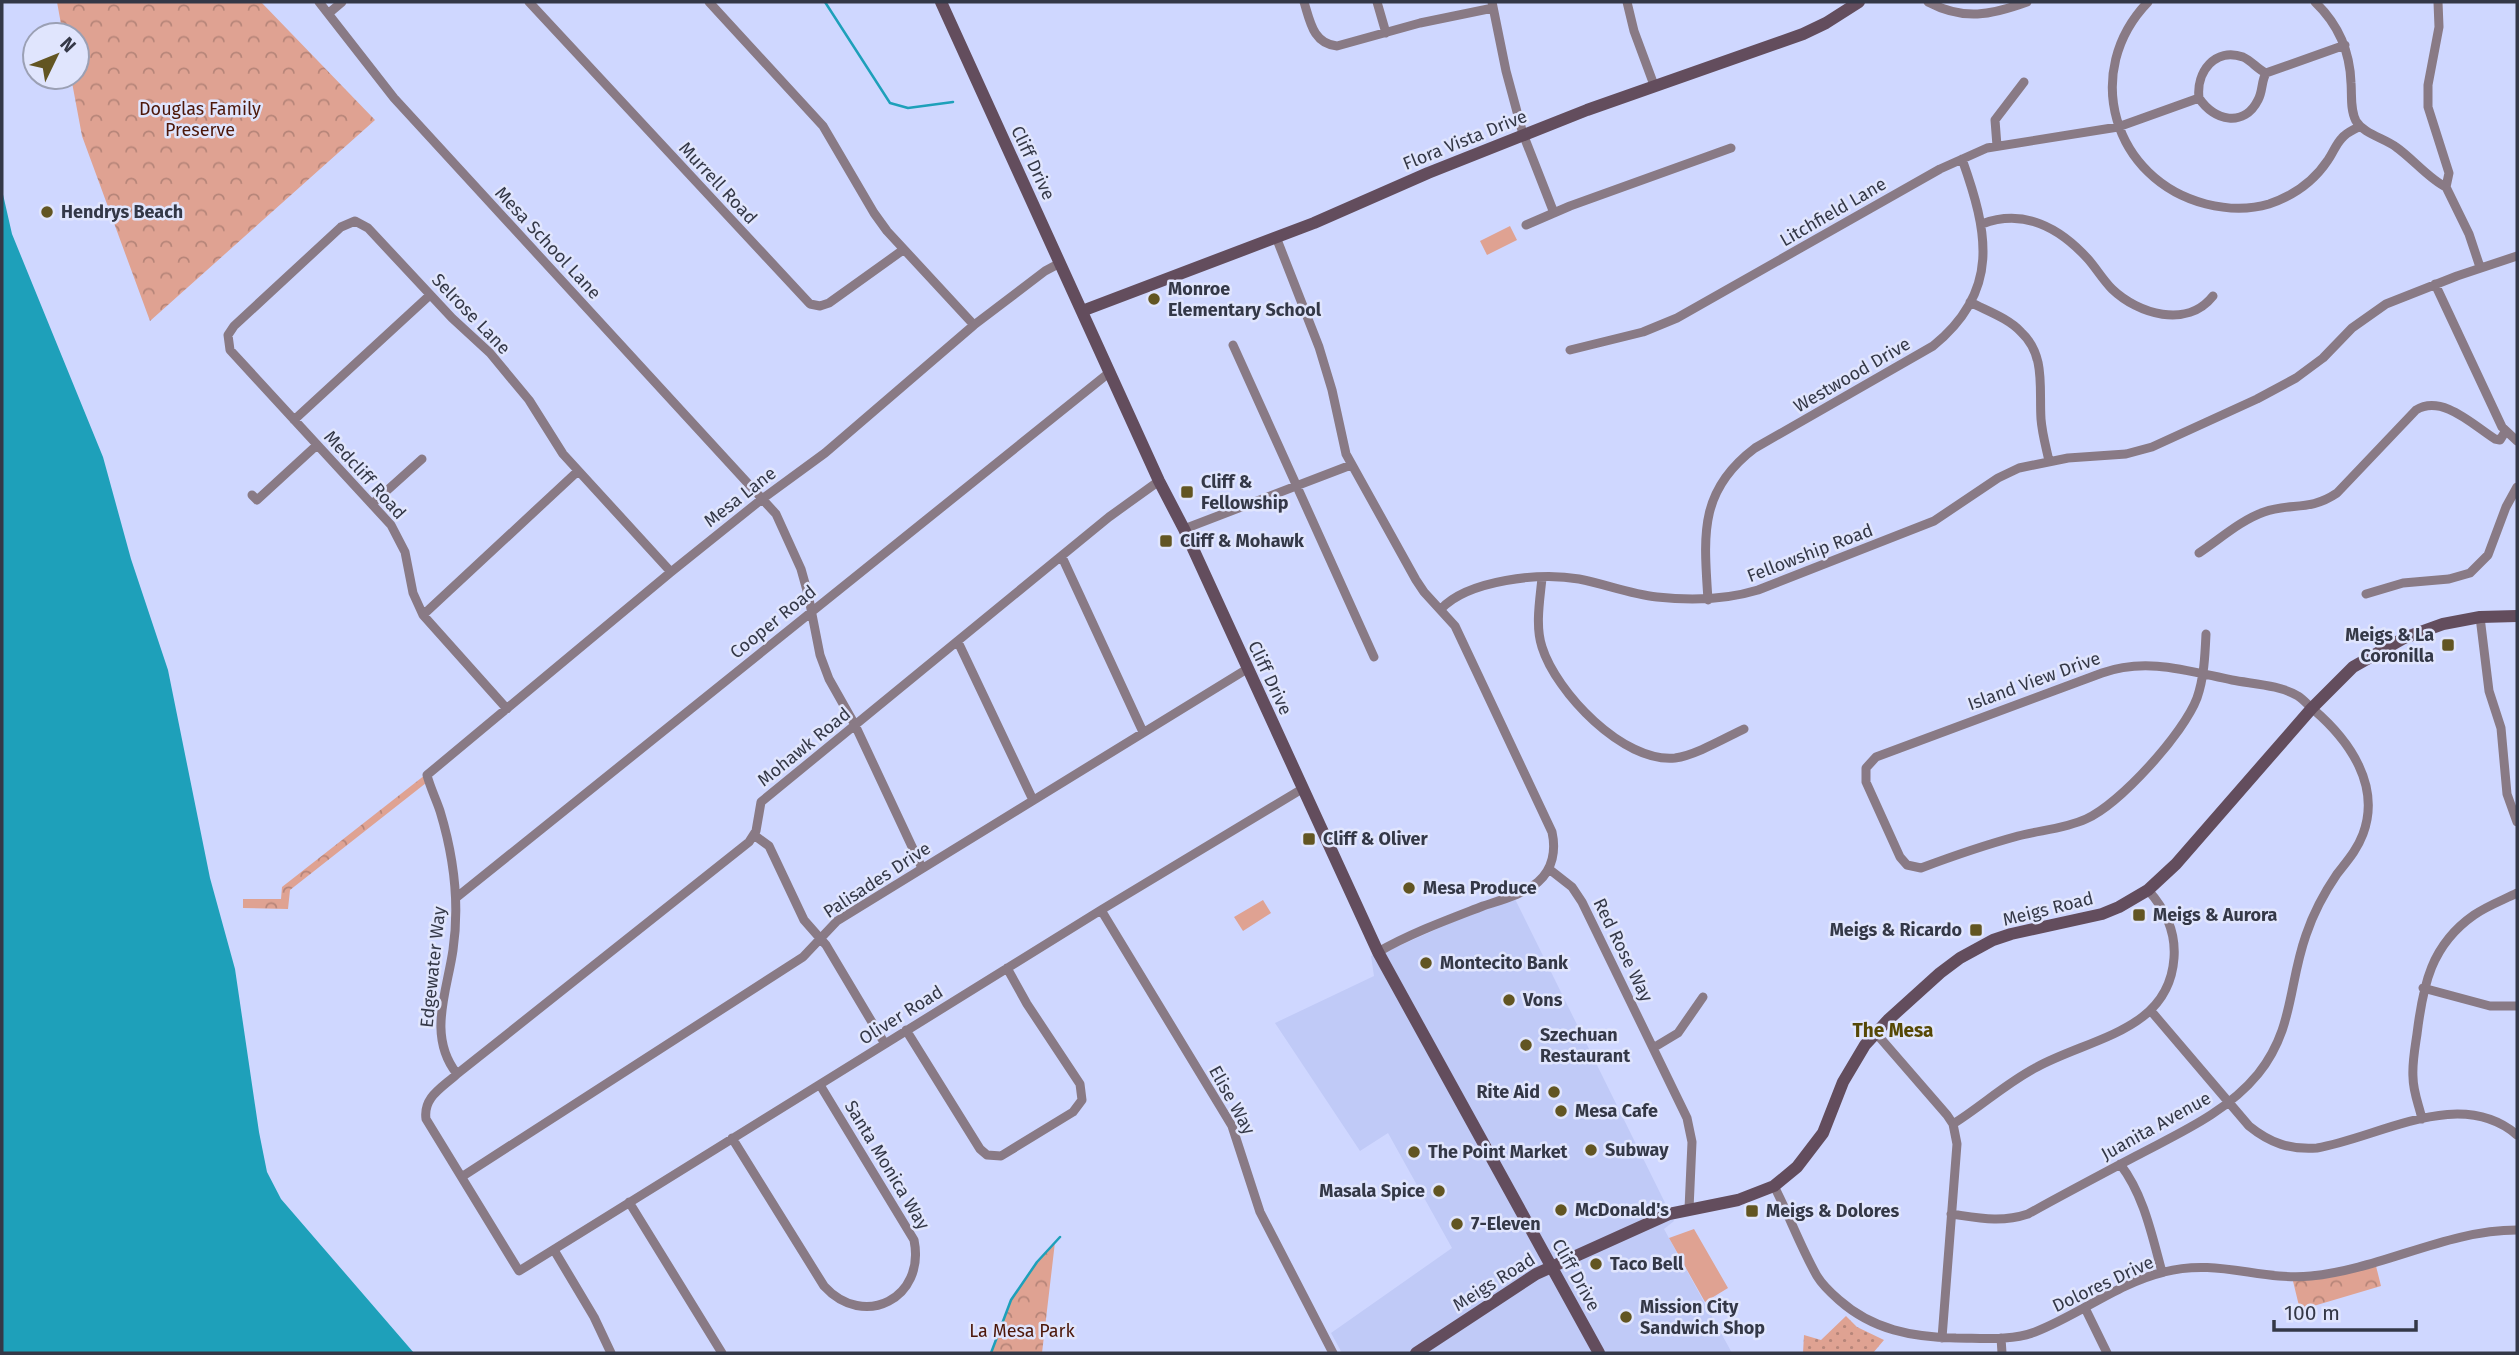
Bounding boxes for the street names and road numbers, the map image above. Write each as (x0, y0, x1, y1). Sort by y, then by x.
street label: Flora Vista Drive (1400, 105, 1530, 175)
street label: Cliff Drive (1006, 122, 1060, 204)
street label: Murrell Road (674, 137, 762, 229)
street label: Litchfield Lane (1776, 173, 1890, 251)
street label: Mesa School Lane (490, 182, 606, 304)
street label: Selrose Lane (427, 269, 515, 359)
street label: Westwood Drive (1790, 333, 1914, 417)
street label: Medcliff Road (319, 426, 411, 524)
street label: Mesa Lane (700, 462, 780, 532)
street label: Fellowship Road (1744, 519, 1876, 587)
street label: Cooper Road (725, 581, 821, 663)
street label: Cliff Drive (1243, 637, 1297, 719)
street label: Island View Drive (1965, 647, 2103, 715)
street label: Mohawk Road (753, 703, 855, 791)
street label: Palisades Drive (819, 837, 935, 923)
street label: Meigs Road (2000, 887, 2096, 931)
street label: Red Rose Way (1588, 894, 1658, 1006)
street label: Edgewater Way (416, 905, 450, 1029)
street label: Oliver Road (855, 981, 947, 1049)
street label: Elise Way (1204, 1062, 1260, 1138)
street label: Juanita Avenue (2097, 1087, 2215, 1165)
street label: Santa Monica Way (840, 1096, 934, 1234)
street label: Cliff Drive (1547, 1235, 1605, 1315)
street label: Meigs Road (1449, 1248, 1539, 1316)
street label: Dolores Drive (2049, 1251, 2157, 1317)

